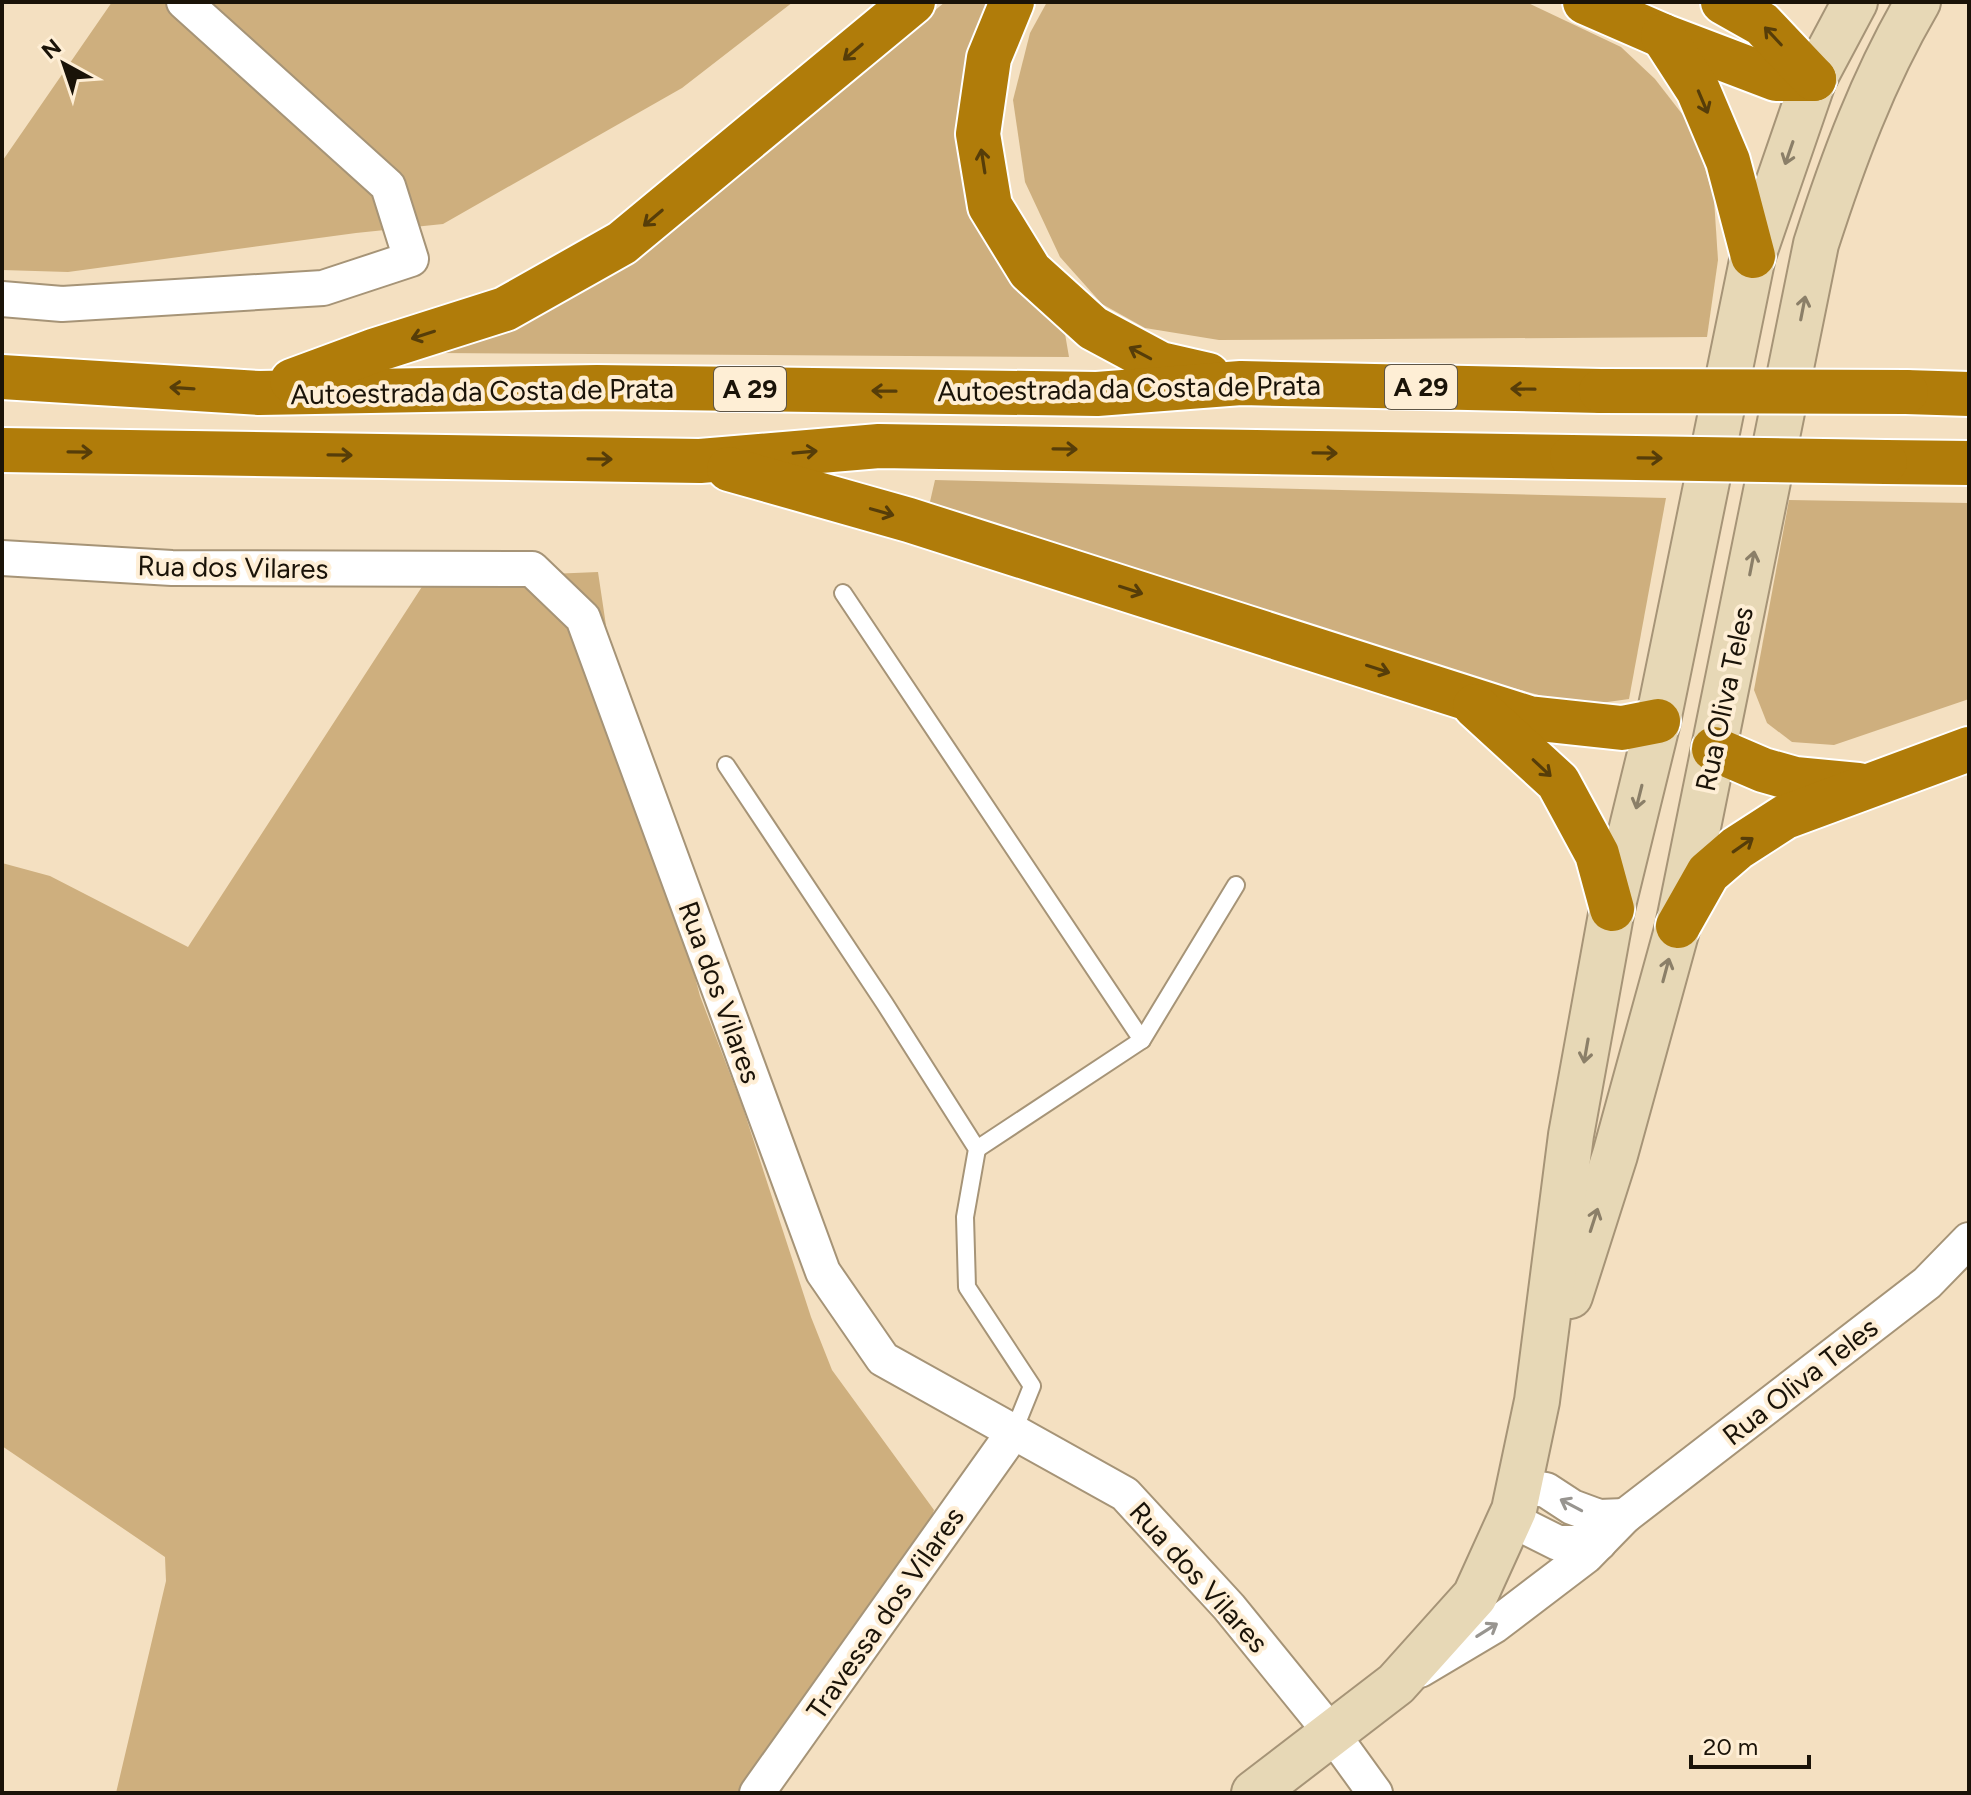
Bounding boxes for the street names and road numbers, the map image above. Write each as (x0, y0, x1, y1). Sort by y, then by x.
road number: A 29 (1385, 365, 1457, 409)
road number: A 29 (714, 367, 786, 411)
street label: Autoestrada da Costa de Prata (937, 368, 1321, 408)
street label: Autoestrada da Costa de Prata (290, 371, 674, 411)
street label: Rua dos Vilares (137, 548, 329, 586)
street label: Rua Oliva Teles (1688, 604, 1760, 794)
street label: Rua dos Vilares (671, 896, 769, 1088)
street label: Rua Oliva Teles (1716, 1310, 1884, 1452)
street label: Rua dos Vilares (1122, 1495, 1276, 1659)
street label: Travessa dos Vilares (799, 1500, 971, 1726)

